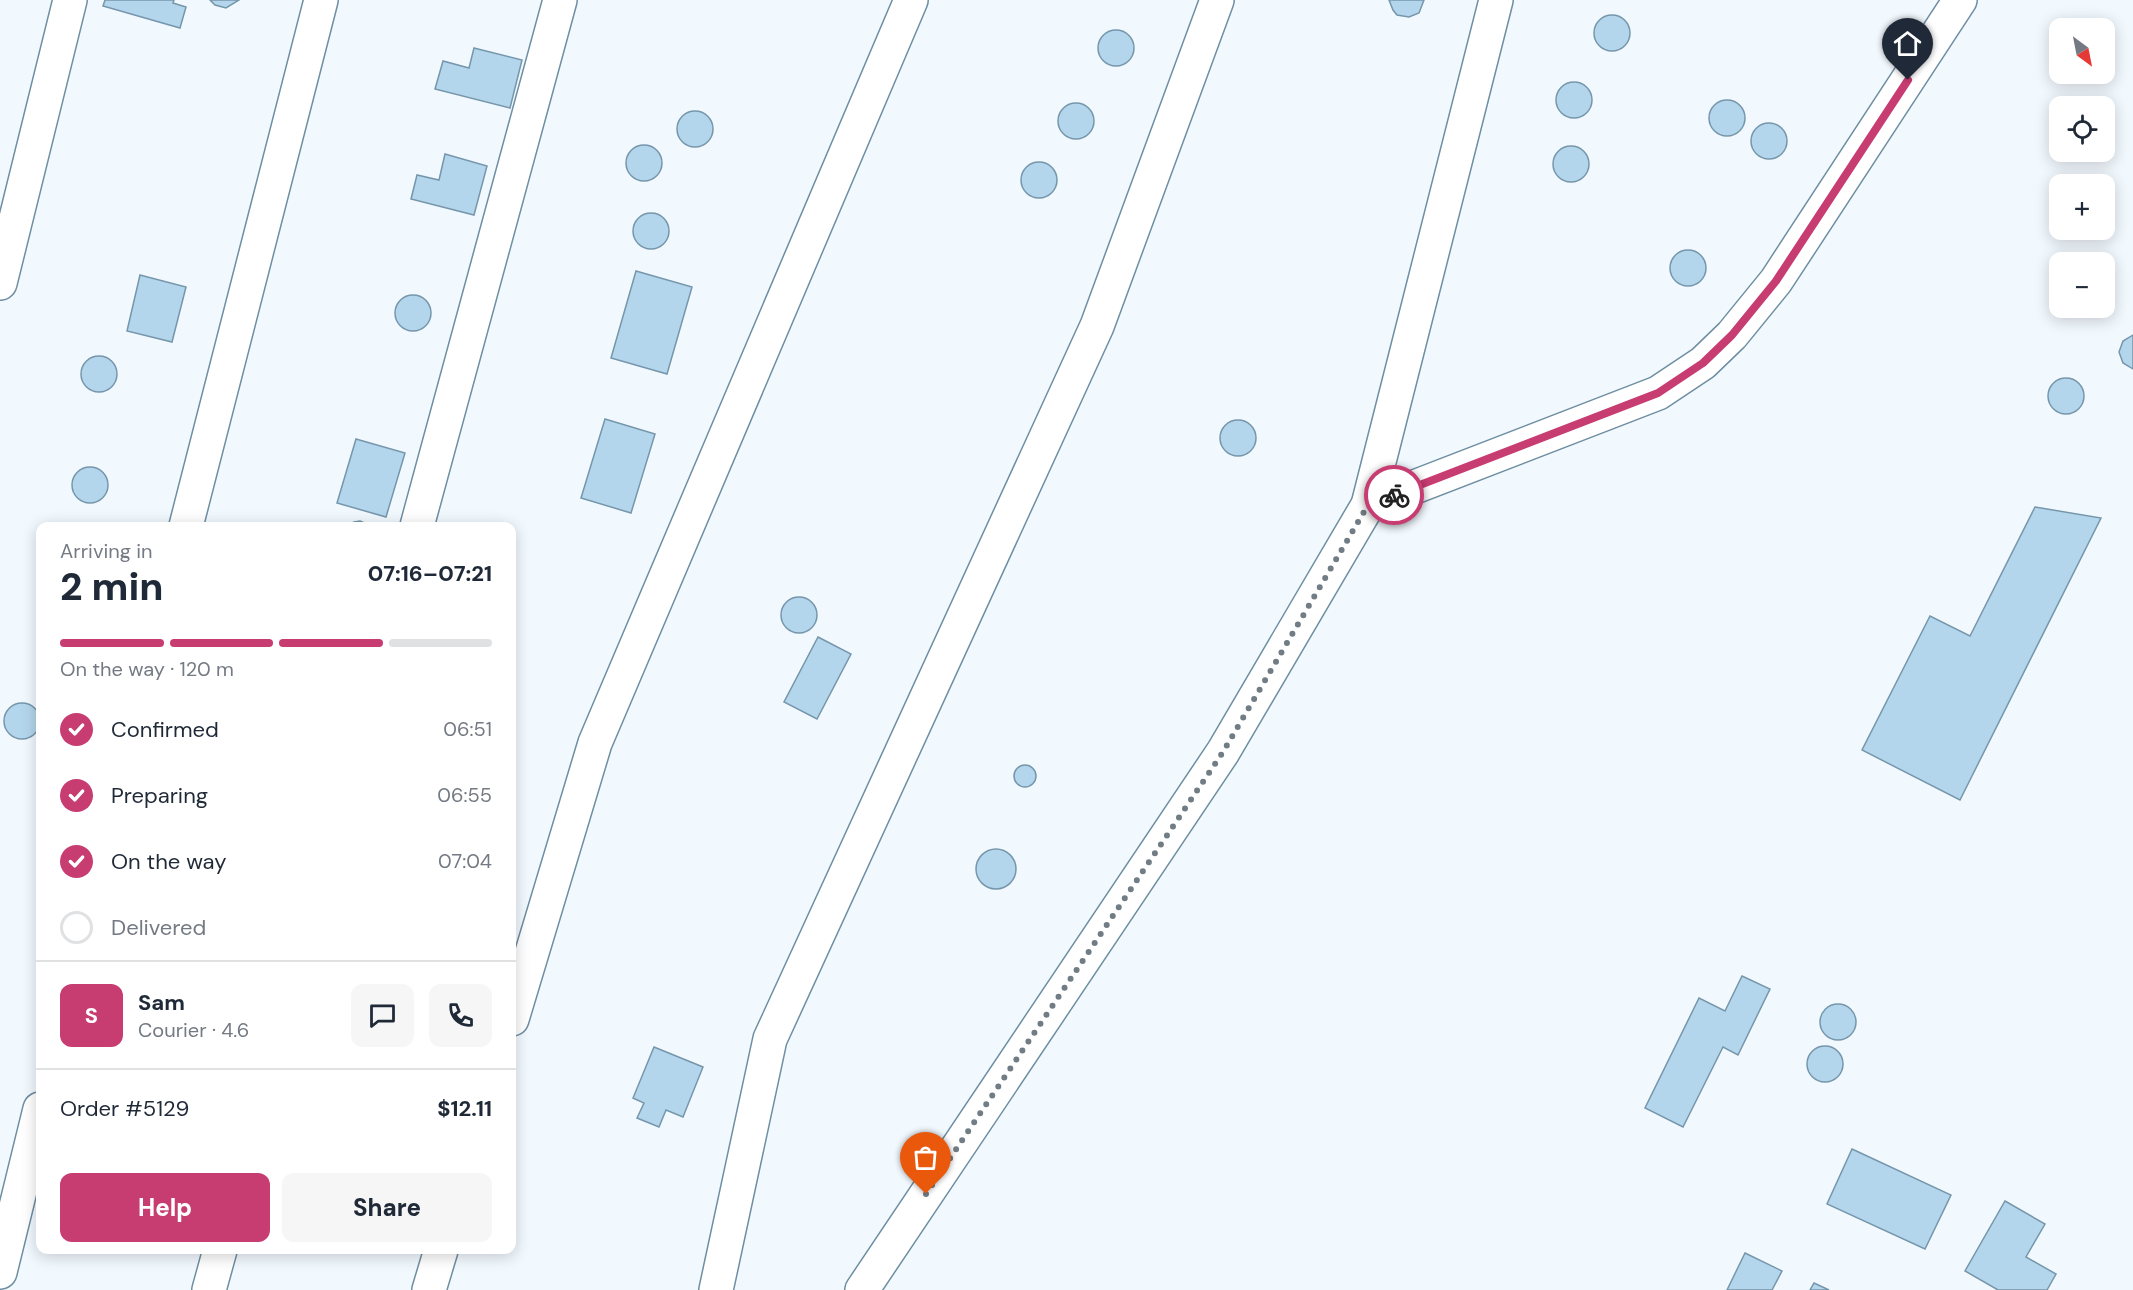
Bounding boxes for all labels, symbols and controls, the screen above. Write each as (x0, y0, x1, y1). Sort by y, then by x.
pin (1882, 18, 1933, 80)
north arrow (2049, 18, 2115, 84)
map controls (2049, 18, 2115, 318)
icon: home (1891, 27, 1924, 60)
button: locate (2049, 96, 2115, 162)
button: + (2049, 174, 2115, 240)
button: − (2049, 252, 2115, 318)
courier (1364, 465, 1424, 525)
icon: bike (1378, 479, 1411, 512)
text: Arriving in (60, 538, 152, 564)
text: 07:16–07:21 (368, 559, 492, 588)
text: 2 min (60, 561, 164, 612)
text: On the way · 120 m (60, 656, 234, 682)
icon: check (60, 713, 93, 746)
text: Confirmed (111, 715, 219, 744)
text: 06:51 (443, 716, 492, 742)
icon: check (60, 779, 93, 812)
text: Preparing (111, 781, 208, 810)
text: 06:55 (437, 782, 492, 808)
icon: check (60, 845, 93, 878)
text: On the way (111, 847, 226, 876)
text: 07:04 (438, 848, 492, 874)
text: Delivered (111, 913, 206, 942)
button: chat (351, 984, 414, 1047)
button: phone (429, 984, 492, 1047)
text: Sam (138, 988, 185, 1017)
text: S (85, 1001, 98, 1030)
text: Courier · 4.6 (138, 1017, 249, 1043)
text: Order #5129 (60, 1094, 189, 1123)
text: $12.11 (437, 1094, 492, 1123)
pin (900, 1132, 951, 1194)
icon: bag (909, 1141, 942, 1174)
button: Help (60, 1173, 270, 1242)
button: Share (282, 1173, 492, 1242)

